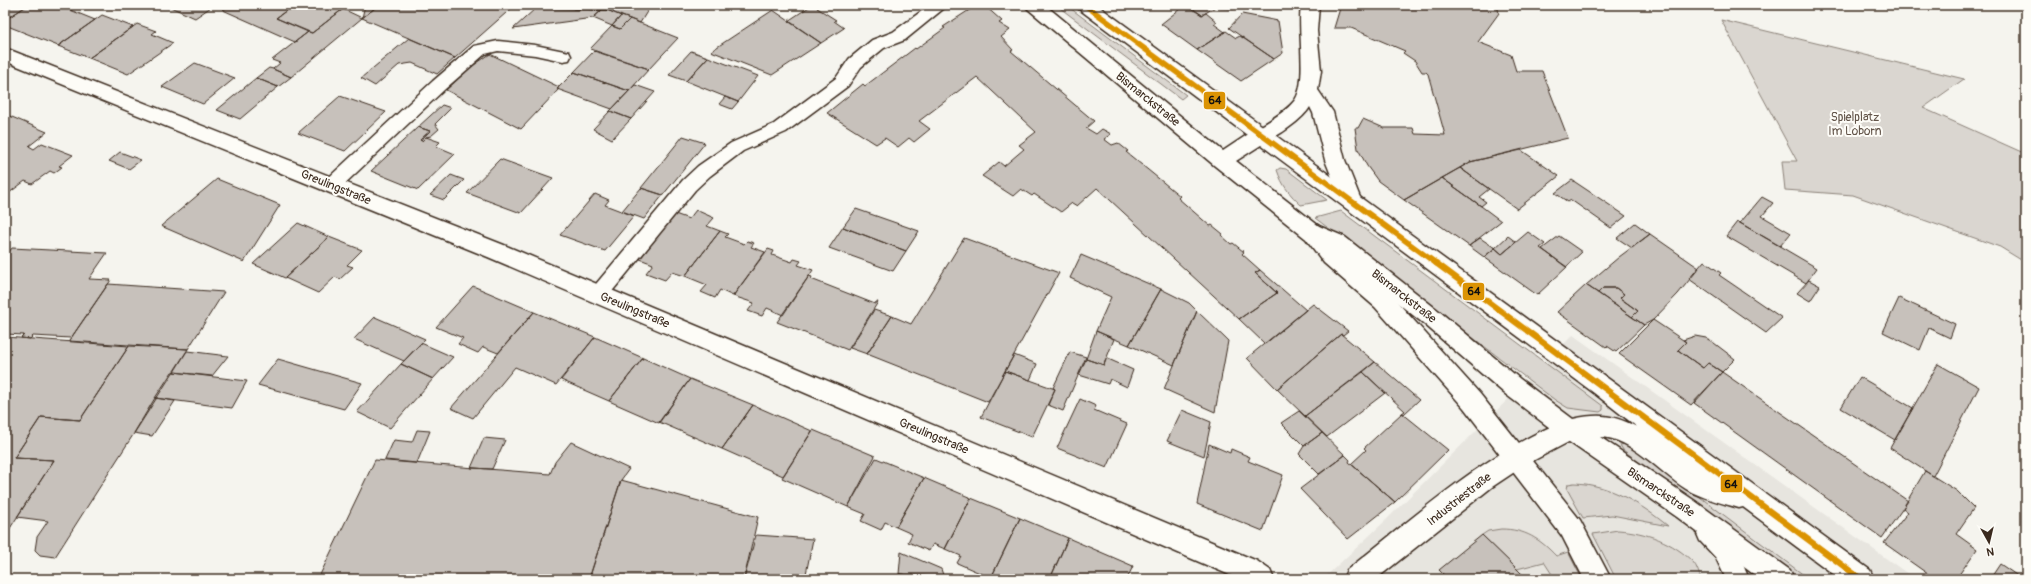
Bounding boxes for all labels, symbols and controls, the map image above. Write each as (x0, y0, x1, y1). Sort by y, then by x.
street label: Bismarckstraße (1112, 69, 1183, 130)
line badge: 64 (1203, 91, 1226, 110)
text: 64 (1209, 94, 1222, 107)
park label: Spielplatz Im Loborn (1828, 110, 1882, 139)
street label: Greulingstraße (299, 167, 373, 208)
street label: Bismarckstraße (1368, 266, 1439, 326)
line badge: 64 (1462, 282, 1485, 301)
text: 64 (1468, 285, 1481, 298)
street label: Greulingstraße (598, 289, 672, 332)
street label: Greulingstraße (897, 415, 971, 458)
street label: Bismarckstraße (1624, 464, 1697, 521)
street label: Industriestraße (1424, 470, 1494, 529)
line badge: 64 (1720, 474, 1743, 493)
text: 64 (1725, 478, 1738, 491)
north arrow (1969, 522, 2009, 562)
text: N (1985, 544, 1995, 558)

